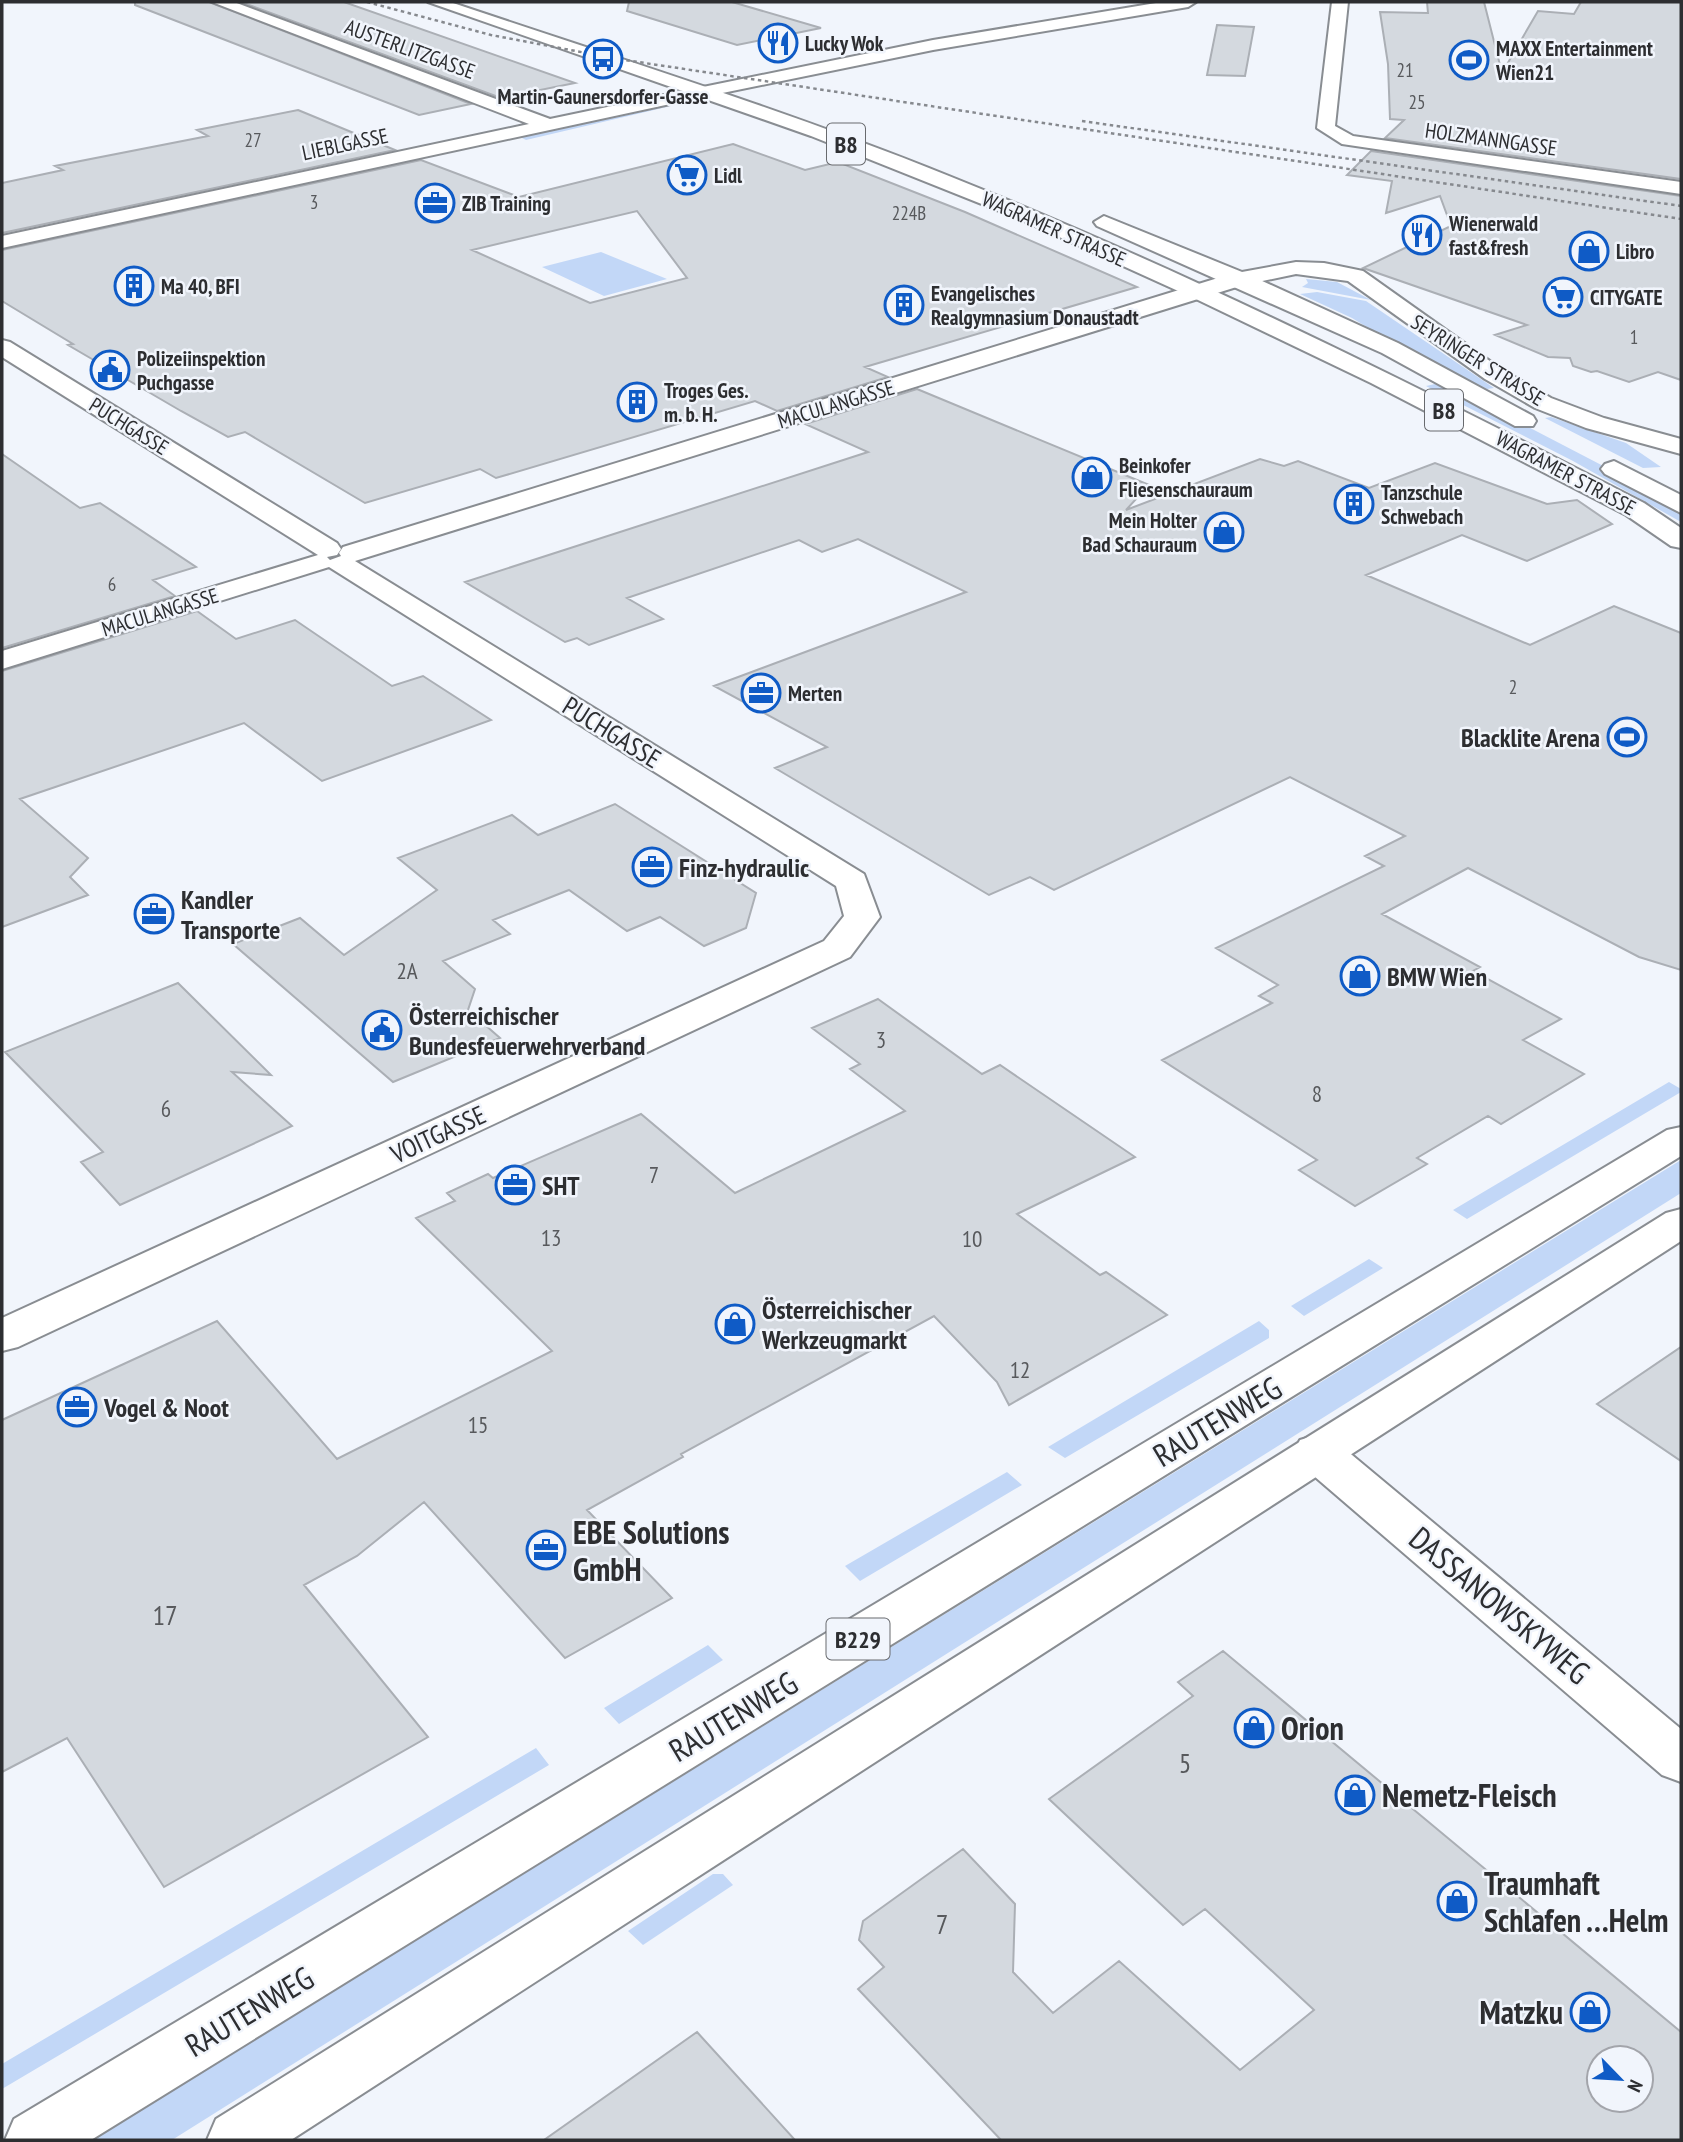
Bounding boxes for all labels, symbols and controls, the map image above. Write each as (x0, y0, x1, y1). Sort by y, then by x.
street label: AUSTERLITZGASSE (341, 13, 479, 85)
restaurant icon: Lucky Wok (757, 22, 799, 64)
place label: Lucky Wok (805, 30, 884, 57)
place label: MAXX Entertainment Wien21 (1495, 35, 1653, 86)
bus stop icon: Martin-Gaunersdorfer-Gasse (582, 38, 624, 80)
sports icon: MAXX Entertainment Wien21 (1448, 39, 1490, 81)
house number: 21 (1396, 58, 1414, 82)
place label: Martin-Gaunersdorfer-Gasse (497, 83, 709, 110)
house number: 25 (1408, 90, 1426, 114)
street label: HOLZMANNGASSE (1423, 116, 1559, 162)
street label: LIEBLGASSE (300, 122, 390, 166)
road number: B8 (827, 124, 865, 164)
house number: 27 (244, 128, 262, 152)
supermarket icon: Lidl (666, 154, 708, 196)
place label: Lidl (714, 162, 743, 189)
office icon: ZIB Training (414, 182, 456, 224)
street label: WAGRAMER STRASSE (978, 185, 1130, 273)
house number: 3 (310, 190, 318, 214)
place label: ZIB Training (462, 190, 551, 217)
house number: 224B (892, 201, 926, 225)
place label: Wienerwald fast&fresh (1448, 210, 1538, 261)
restaurant icon: Wienerwald fast&fresh (1401, 214, 1443, 256)
shop icon: Libro (1568, 230, 1610, 272)
place label: Libro (1616, 238, 1654, 265)
building icon: Ma 40, BFI (113, 265, 155, 307)
place label: Ma 40, BFI (161, 273, 240, 300)
supermarket icon: CITYGATE (1542, 276, 1584, 318)
place label: Evangelisches Realgymnasium Donaustadt (931, 280, 1139, 331)
building icon: Evangelisches Realgymnasium Donaustadt (883, 284, 925, 326)
place label: CITYGATE (1590, 284, 1663, 311)
street label: SEYRINGER STRASSE (1406, 308, 1550, 412)
house number: 1 (1630, 325, 1638, 349)
place label: Polizeiinspektion Puchgasse (137, 345, 265, 396)
public building icon: Polizeiinspektion Puchgasse (89, 349, 131, 391)
street label: MACULANGASSE (774, 373, 898, 435)
place label: Troges Ges. m. b. H. (664, 377, 749, 428)
building icon: Troges Ges. m. b. H. (616, 381, 658, 423)
road number: B8 (1425, 390, 1463, 430)
street label: PUCHGASSE (84, 391, 174, 461)
street label: WAGRAMER STRASSE (1491, 425, 1641, 521)
place label: Beinkofer Fliesenschauraum (1119, 452, 1253, 503)
shop icon: Beinkofer Fliesenschauraum (1071, 456, 1113, 498)
place label: Tanzschule Schwebach (1381, 479, 1463, 530)
building icon: Tanzschule Schwebach (1333, 483, 1375, 525)
place label: Mein Holter Bad Schauraum (1082, 507, 1198, 558)
shop icon: Mein Holter Bad Schauraum (1203, 511, 1245, 553)
house number: 6 (108, 572, 116, 596)
street label: MACULANGASSE (98, 581, 222, 643)
office icon: Merten (740, 672, 782, 714)
house number: 2 (1509, 675, 1517, 699)
place label: Merten (788, 680, 842, 707)
street label: PUCHGASSE (557, 689, 667, 775)
sports icon: Blacklite Arena (1606, 716, 1648, 758)
place label: Blacklite Arena (1461, 721, 1600, 754)
office icon: Finz-hydraulic (631, 846, 673, 888)
place label: Finz-hydraulic (679, 851, 809, 884)
place label: Kandler Transporte (181, 883, 280, 946)
office icon: Kandler Transporte (133, 893, 175, 935)
shop icon: BMW Wien (1339, 955, 1381, 997)
house number: 2A (396, 956, 418, 985)
place label: BMW Wien (1387, 960, 1487, 993)
place label: Österreichischer Bundesfeuerwehrverband (409, 999, 645, 1062)
public building icon: Österreichischer Bundesfeuerwehrverband (361, 1009, 403, 1051)
house number: 3 (876, 1025, 886, 1054)
house number: 8 (1312, 1079, 1322, 1108)
house number: 6 (161, 1094, 171, 1123)
street label: VOITGASSE (384, 1098, 491, 1171)
house number: 7 (649, 1160, 659, 1189)
office icon: SHT (494, 1164, 536, 1206)
place label: SHT (542, 1169, 580, 1202)
house number: 13 (541, 1223, 561, 1252)
house number: 10 (962, 1224, 982, 1253)
place label: Österreichischer Werkzeugmarkt (761, 1293, 912, 1356)
shop icon: Österreichischer Werkzeugmarkt (714, 1303, 756, 1345)
house number: 12 (1010, 1355, 1030, 1384)
street label: RAUTENWEG (1145, 1366, 1289, 1476)
office icon: Vogel & Noot (56, 1386, 98, 1428)
place label: Vogel & Noot (103, 1391, 229, 1424)
house number: 15 (468, 1410, 488, 1439)
place label: EBE Solutions GmbH (573, 1511, 729, 1590)
street label: DASSANOWSKYWEG (1401, 1517, 1599, 1693)
office icon: EBE Solutions GmbH (525, 1529, 567, 1571)
house number: 17 (152, 1596, 178, 1633)
road number: B229 (826, 1618, 890, 1660)
street label: RAUTENWEG (661, 1661, 805, 1771)
shop icon: Orion (1233, 1707, 1275, 1749)
place label: Orion (1281, 1707, 1344, 1749)
house number: 5 (1179, 1744, 1191, 1781)
shop icon: Nemetz-Fleisch (1334, 1774, 1376, 1816)
place label: Nemetz-Fleisch (1382, 1774, 1557, 1816)
place label: Traumhaft Schlafen …Helm (1484, 1862, 1669, 1941)
shop icon: Traumhaft Schlafen …Helm (1436, 1880, 1478, 1922)
house number: 7 (936, 1905, 948, 1942)
street label: RAUTENWEG (177, 1956, 321, 2066)
place label: Matzku (1480, 1991, 1563, 2033)
shop icon: Matzku (1569, 1991, 1611, 2033)
north arrow (1585, 2044, 1655, 2114)
text: N (1622, 2076, 1648, 2096)

